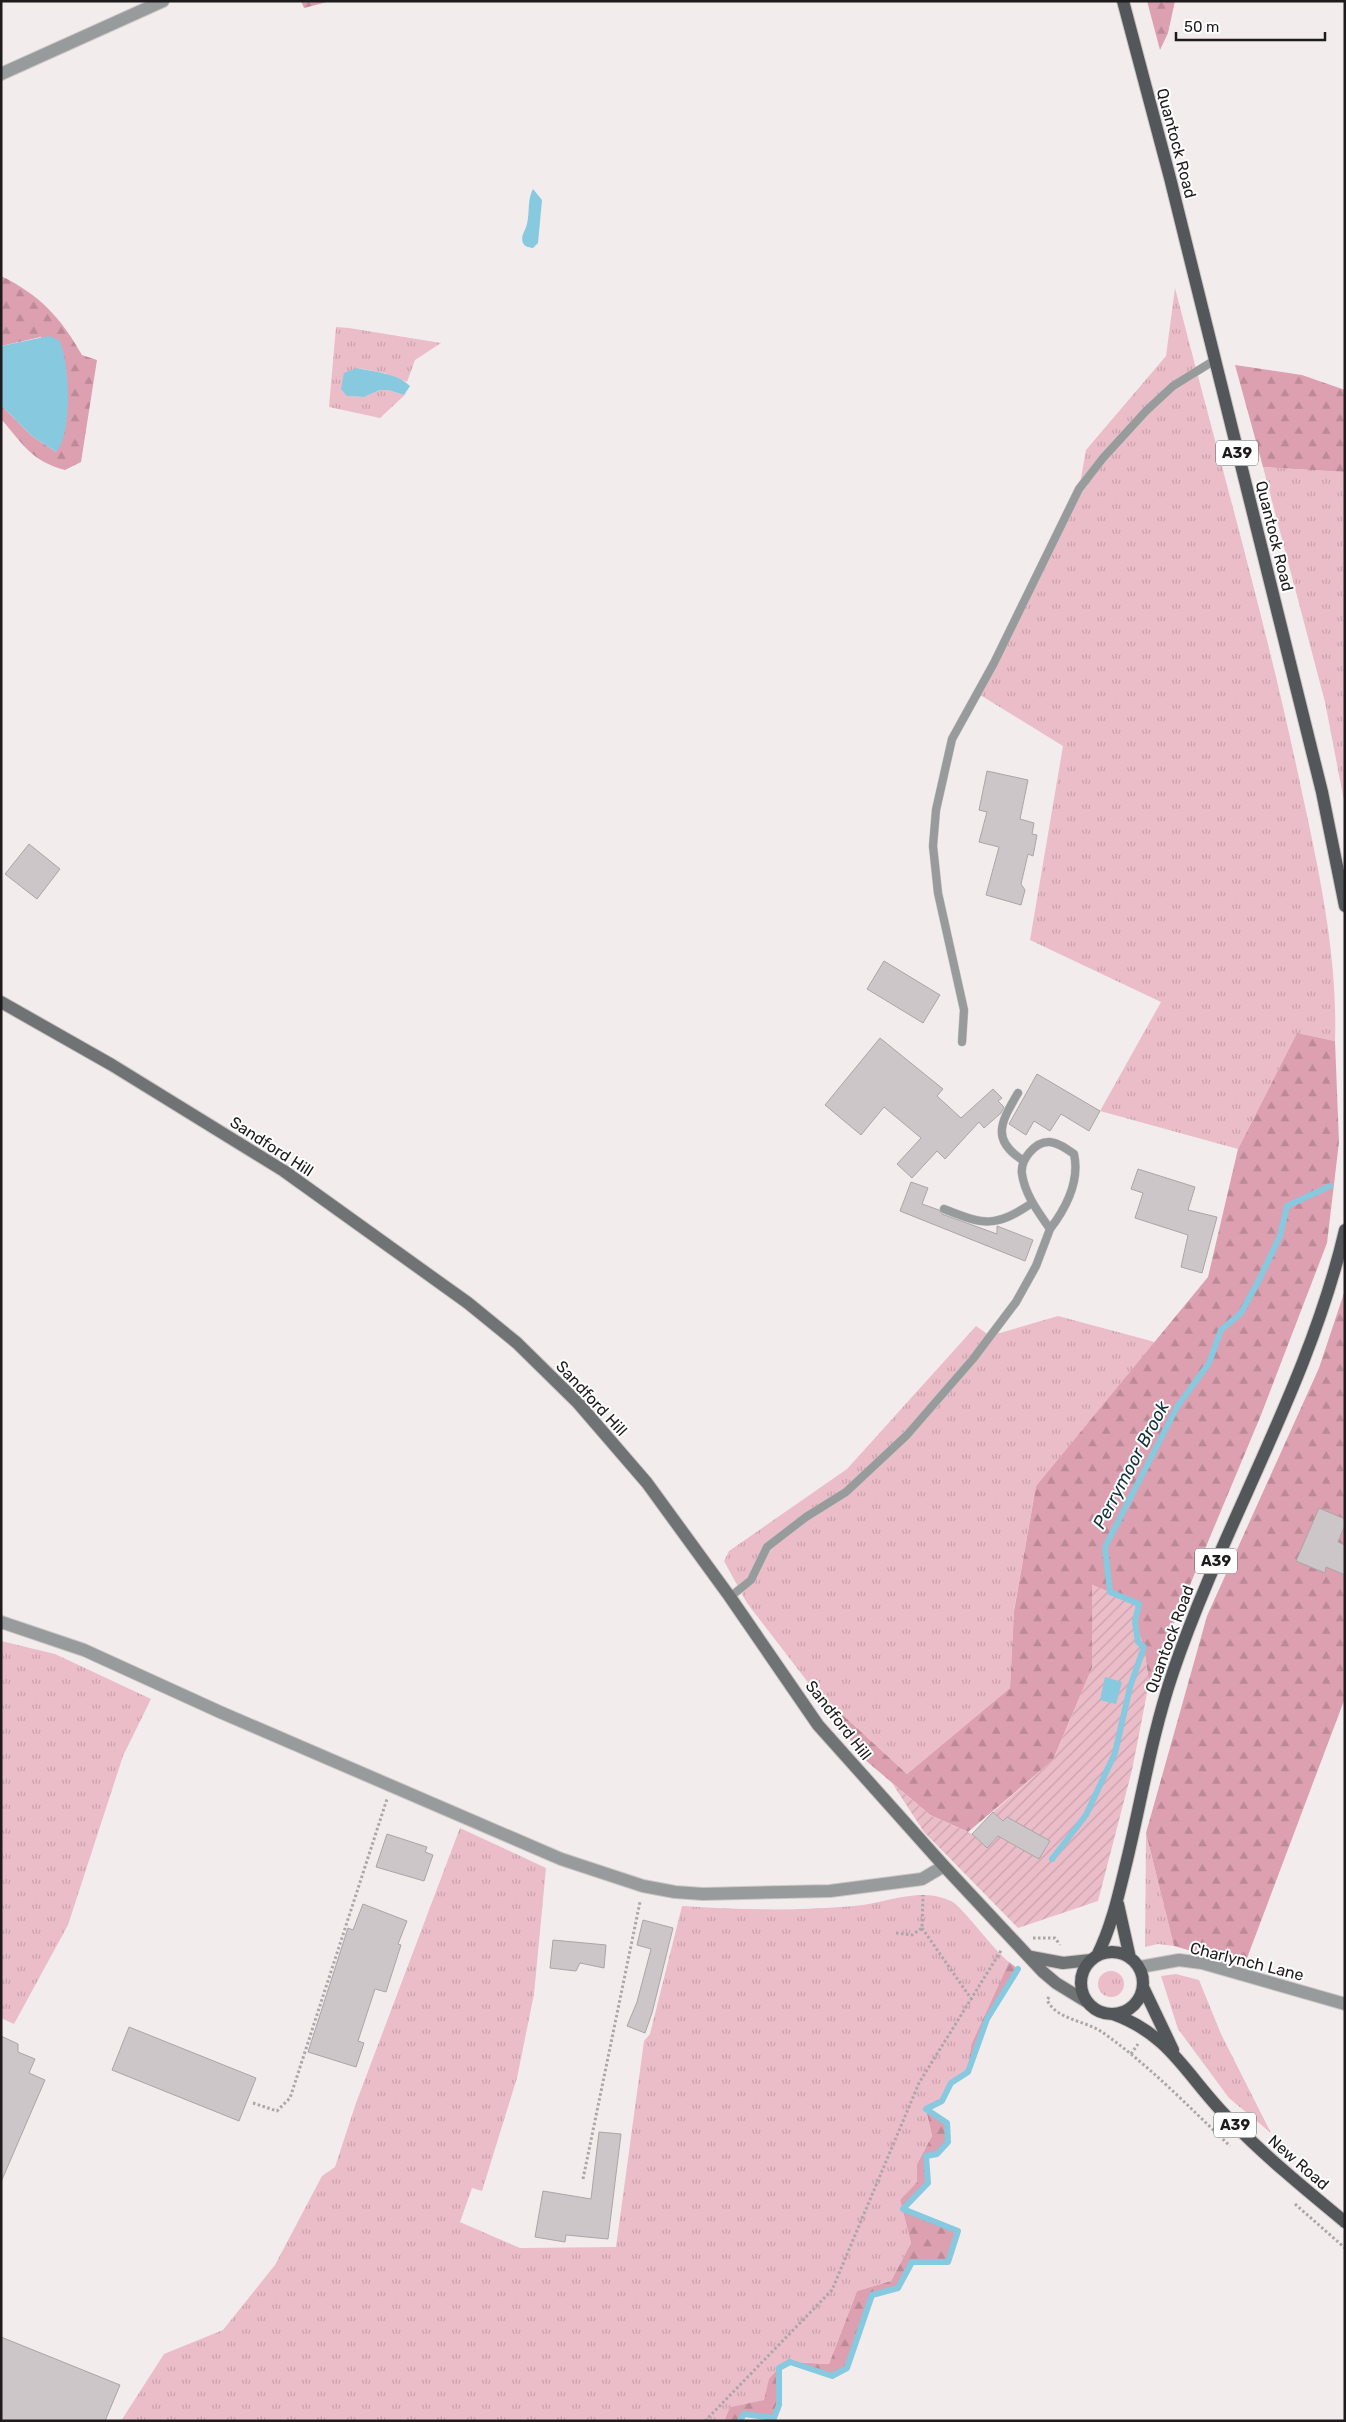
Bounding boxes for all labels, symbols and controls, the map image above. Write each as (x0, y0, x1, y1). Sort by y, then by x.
scale bar (1176, 10, 1325, 42)
text: 50 m (1184, 18, 1219, 36)
street label: Quantock Road (1153, 86, 1200, 200)
road number: A39 (1216, 440, 1258, 466)
street label: Quantock Road (1252, 479, 1297, 593)
street label: Sandford Hill (226, 1112, 317, 1180)
street label: Sandford Hill (552, 1357, 631, 1440)
water label: Perrymoor Brook (1088, 1397, 1174, 1533)
road number: A39 (1195, 1548, 1237, 1574)
street label: Quantock Road (1141, 1583, 1198, 1696)
street label: Sandford Hill (802, 1677, 876, 1764)
street label: Charlynch Lane (1188, 1938, 1306, 1985)
road number: A39 (1214, 2112, 1256, 2138)
street label: New Road (1264, 2131, 1333, 2194)

